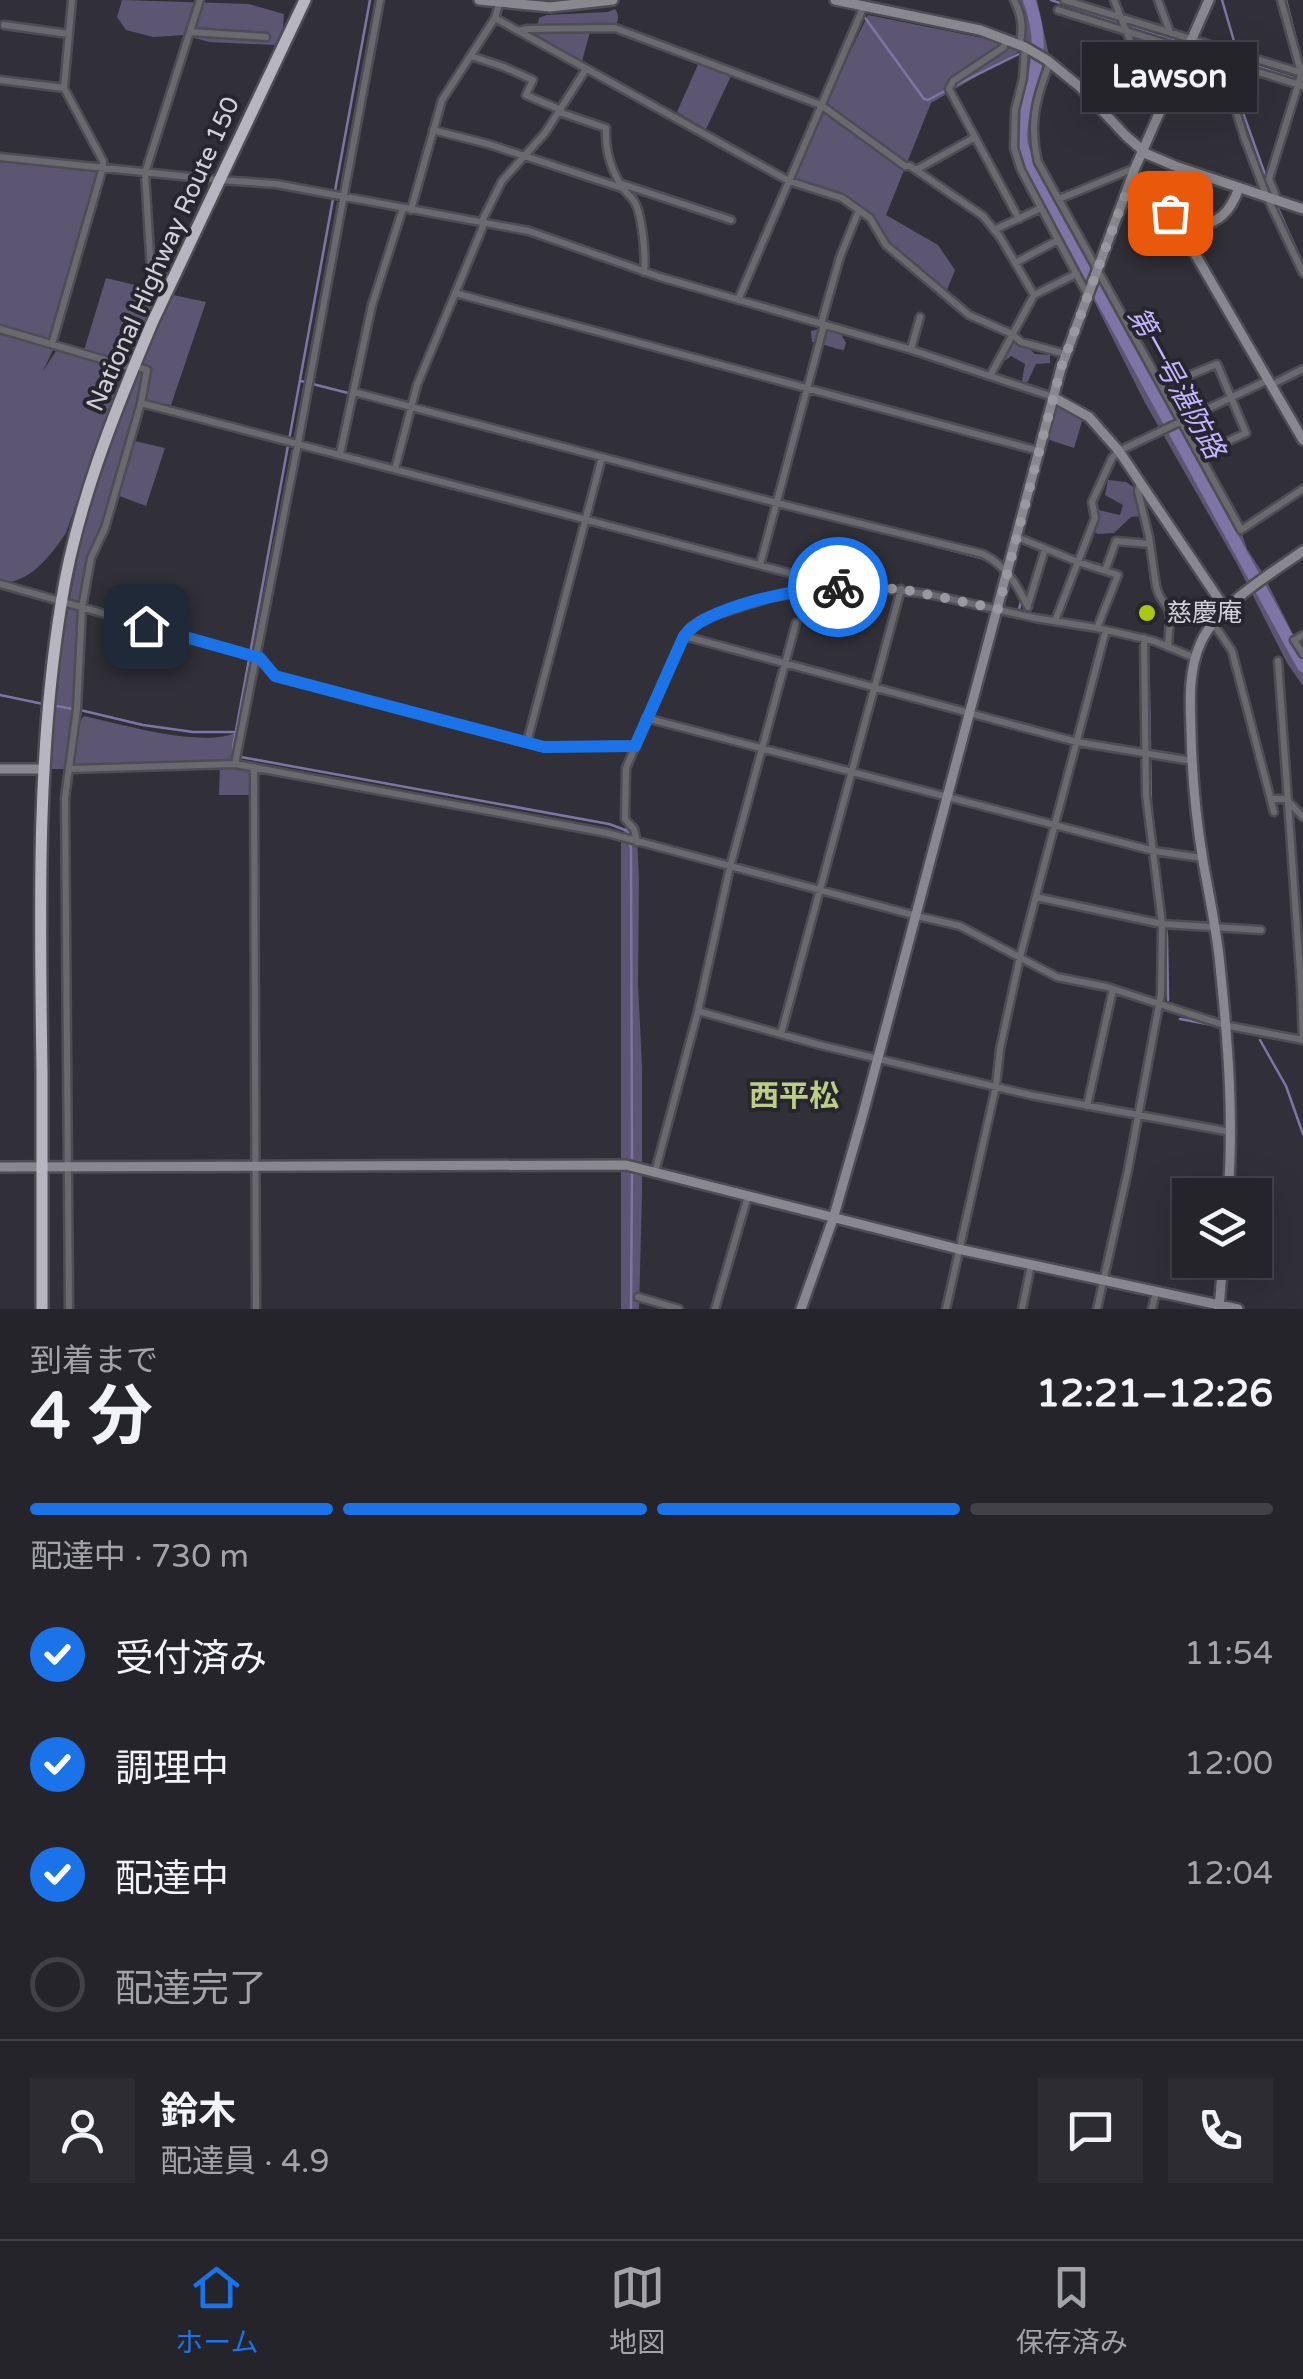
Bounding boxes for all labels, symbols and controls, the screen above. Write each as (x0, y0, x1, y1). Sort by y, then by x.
callout: Lawson (1082, 43, 1258, 113)
text: Lawson (1112, 58, 1227, 96)
street label: National Highway Route 150 (80, 92, 246, 416)
pin (1128, 171, 1213, 256)
icon: bag (1143, 186, 1198, 241)
water label: 第一号湛防路 (1120, 301, 1233, 466)
courier (788, 537, 888, 637)
icon: bike (811, 560, 866, 615)
pin (104, 584, 189, 669)
place label: 慈慶庵 (1167, 598, 1242, 628)
icon: home (119, 599, 174, 654)
marker: 慈慶庵 (1136, 602, 1158, 624)
district label: 西平松 (749, 1078, 839, 1115)
map controls (1172, 1178, 1272, 1278)
button: layers (1172, 1178, 1272, 1278)
text: 到着まで (30, 1342, 158, 1380)
text: 12:21–12:26 (1036, 1371, 1273, 1417)
text: 4 分 (30, 1378, 153, 1457)
text: 配達中 · 730 m (30, 1538, 249, 1576)
icon: check (30, 1627, 85, 1682)
text: 11:54 (1184, 1635, 1273, 1673)
text: 受付済み (115, 1636, 267, 1682)
icon: check (30, 1737, 85, 1792)
text: 12:00 (1184, 1745, 1273, 1783)
text: 調理中 (115, 1746, 229, 1792)
icon: check (30, 1847, 85, 1902)
text: 12:04 (1184, 1855, 1273, 1893)
text: 配達中 (115, 1856, 229, 1902)
text: 配達完了 (115, 1966, 267, 2012)
button: person (30, 2078, 135, 2183)
button: chat (1038, 2078, 1143, 2183)
button: phone (1168, 2078, 1273, 2183)
text: 鈴木 (160, 2089, 236, 2135)
text: 配達員 · 4.9 (160, 2143, 329, 2181)
tab: ホーム (175, 2260, 258, 2360)
tab: 地図 (609, 2260, 665, 2360)
tab: 保存済み (1016, 2260, 1128, 2360)

